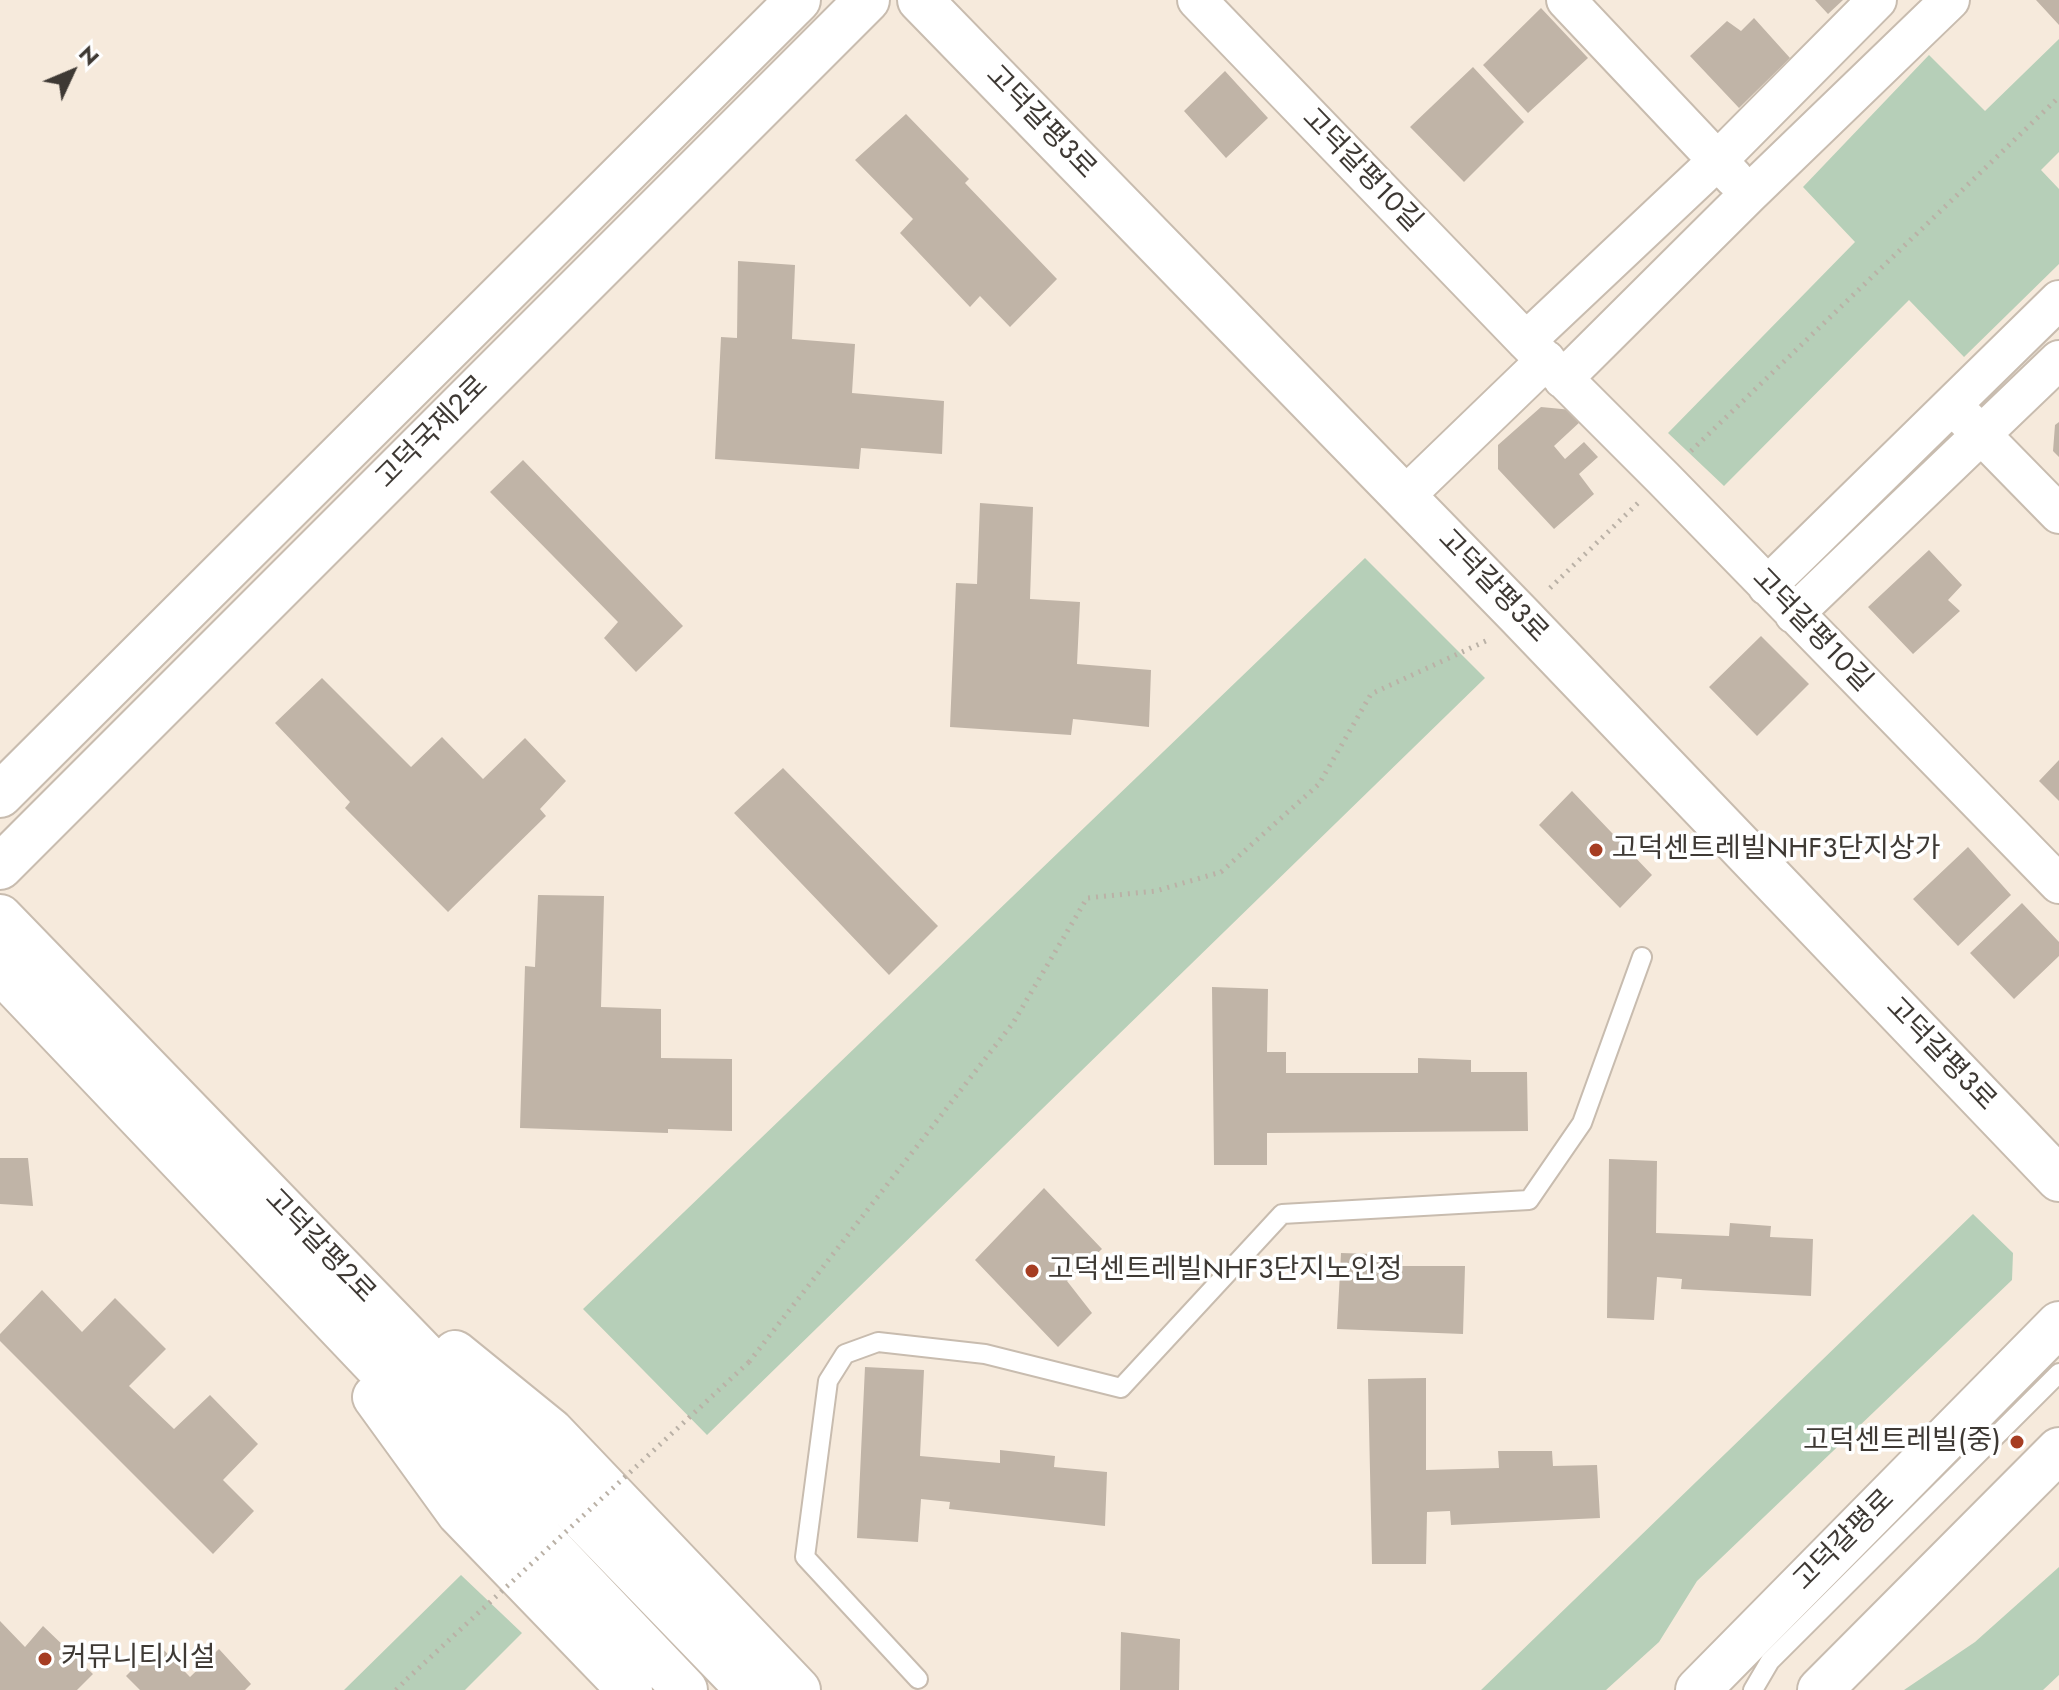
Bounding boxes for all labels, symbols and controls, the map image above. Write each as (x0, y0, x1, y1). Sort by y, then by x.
north arrow (32, 32, 112, 112)
text: N (72, 38, 107, 73)
street label: 고덕갈평3로 (978, 60, 1102, 186)
street label: 고덕갈평10길 (1294, 102, 1428, 240)
street label: 고덕국제2로 (370, 370, 496, 496)
street label: 고덕갈평3로 (1430, 524, 1554, 650)
street label: 고덕갈평10길 (1744, 562, 1878, 700)
place label: 고덕센트레빌NHF3단지상가 (1612, 833, 1941, 867)
marker: 고덕센트레빌NHF3단지상가 (1587, 841, 1605, 859)
street label: 고덕갈평3로 (1878, 992, 2002, 1118)
street label: 고덕갈평2로 (257, 1183, 381, 1311)
place label: 고덕센트레빌NHF3단지노인정 (1048, 1254, 1402, 1288)
marker: 고덕센트레빌NHF3단지노인정 (1023, 1262, 1041, 1280)
place label: 고덕센트레빌(중) (1803, 1425, 2001, 1459)
marker: 고덕센트레빌(중) (2008, 1433, 2026, 1451)
street label: 고덕갈평로 (1788, 1484, 1902, 1598)
place label: 커뮤니티시설 (61, 1642, 216, 1676)
marker: 커뮤니티시설 (36, 1650, 54, 1668)

